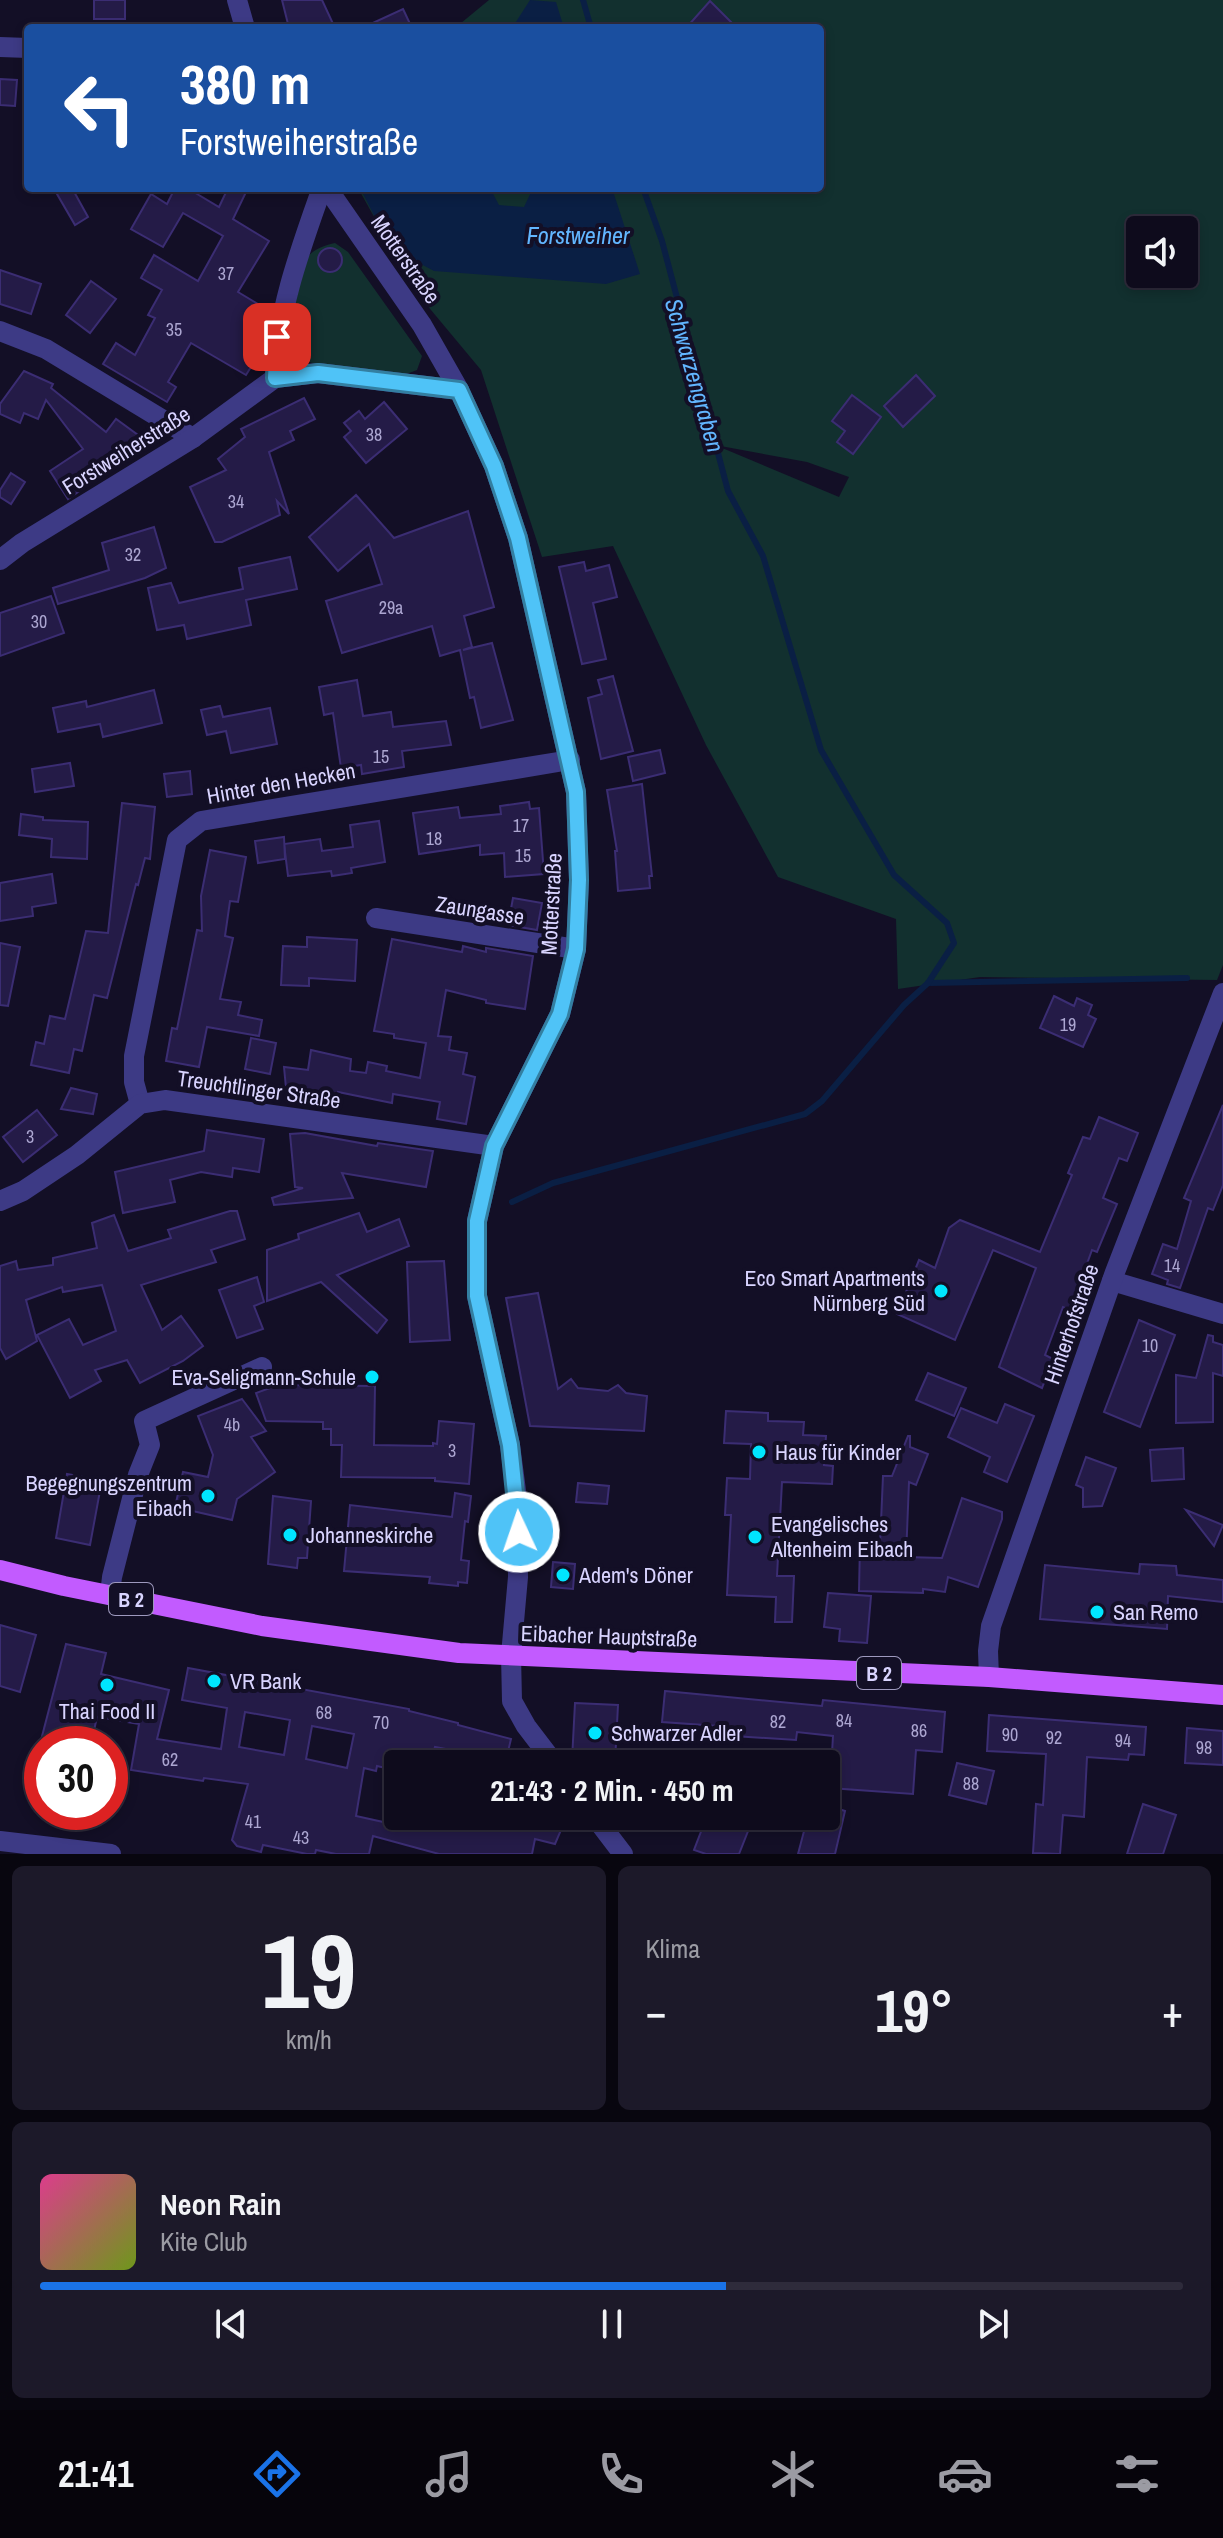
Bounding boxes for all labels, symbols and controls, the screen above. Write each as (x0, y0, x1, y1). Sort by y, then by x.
text: 380 m (180, 46, 310, 121)
icon: left (48, 56, 152, 160)
text: Forstweiherstraße (180, 118, 418, 166)
street label: Motterstraße (364, 209, 448, 309)
map controls (1126, 216, 1198, 288)
button: sound (1126, 216, 1198, 288)
water label: Forstweiher (526, 219, 631, 251)
house number: 37 (218, 261, 234, 286)
water label: Schwarzengraben (658, 294, 732, 456)
pin (243, 303, 311, 371)
icon: arrive (255, 315, 299, 359)
house number: 35 (166, 317, 182, 342)
street label: Forstweiherstraße (56, 399, 196, 501)
house number: 38 (366, 422, 382, 447)
house number: 34 (228, 489, 244, 514)
house number: 32 (125, 542, 141, 567)
house number: 29a (379, 595, 403, 620)
house number: 30 (31, 609, 47, 634)
house number: 15 (373, 744, 389, 769)
street label: Hinter den Hecken (204, 755, 358, 811)
house number: 17 (513, 813, 529, 838)
house number: 18 (426, 826, 442, 851)
house number: 15 (515, 843, 531, 868)
street label: Motterstraße (533, 852, 569, 956)
street label: Zaungasse (434, 888, 526, 932)
house number: 19 (1060, 1012, 1076, 1037)
street label: Treuchtlinger Straße (175, 1063, 343, 1115)
house number: 3 (26, 1124, 34, 1149)
house number: 14 (1164, 1253, 1180, 1278)
street label: Hinterhofstraße (1036, 1260, 1106, 1388)
place label: Eco Smart Apartments Nürnberg Süd (745, 1263, 925, 1318)
marker: Eco Smart Apartments Nürnberg Süd (932, 1282, 950, 1300)
house number: 10 (1142, 1333, 1158, 1358)
place label: Eva-Seligmann-Schule (172, 1362, 356, 1392)
marker: Eva-Seligmann-Schule (363, 1368, 381, 1386)
house number: 4b (224, 1412, 240, 1437)
place label: Haus für Kinder (775, 1437, 901, 1467)
house number: 3 (448, 1438, 456, 1463)
marker: Haus für Kinder (750, 1443, 768, 1461)
place label: Begegnungszentrum Eibach (26, 1468, 192, 1523)
marker: Begegnungszentrum Eibach (199, 1487, 217, 1505)
position arrow (477, 1490, 561, 1574)
place label: Evangelisches Altenheim Eibach (770, 1509, 913, 1564)
place label: Johanneskirche (306, 1520, 433, 1550)
marker: Johanneskirche (281, 1526, 299, 1544)
marker: Evangelisches Altenheim Eibach (746, 1528, 764, 1546)
place label: Adem's Döner (578, 1560, 693, 1590)
marker: Adem's Döner (554, 1566, 572, 1584)
road number: B 2 (109, 1583, 153, 1615)
place label: San Remo (1113, 1597, 1198, 1627)
marker: San Remo (1088, 1603, 1106, 1621)
street label: Eibacher Hauptstraße (520, 1618, 698, 1654)
road number: B 2 (857, 1657, 901, 1689)
place label: VR Bank (230, 1666, 302, 1696)
marker: VR Bank (205, 1672, 223, 1690)
marker: Thai Food II (98, 1676, 116, 1694)
place label: Thai Food II (59, 1696, 155, 1726)
house number: 68 (316, 1700, 332, 1725)
house number: 84 (836, 1708, 852, 1733)
house number: 82 (770, 1709, 786, 1734)
house number: 70 (373, 1710, 389, 1735)
place label: Schwarzer Adler (611, 1718, 742, 1748)
house number: 86 (911, 1718, 927, 1743)
house number: 90 (1002, 1722, 1018, 1747)
marker: Schwarzer Adler (586, 1724, 604, 1742)
house number: 92 (1046, 1725, 1062, 1750)
speed limit sign: 30 (24, 1726, 128, 1830)
house number: 94 (1115, 1728, 1131, 1753)
house number: 98 (1196, 1735, 1212, 1760)
house number: 62 (162, 1747, 178, 1772)
text: 21:43 · 2 Min. · 450 m (490, 1770, 734, 1810)
house number: 88 (963, 1771, 979, 1796)
house number: 41 (245, 1809, 262, 1834)
house number: 43 (293, 1825, 309, 1850)
text: 19 (261, 1900, 356, 2040)
text: Klima (646, 1931, 700, 1966)
text: 19° (875, 1970, 954, 2051)
text: − (646, 1981, 667, 2041)
text: + (1162, 1981, 1183, 2041)
text: km/h (286, 2022, 332, 2057)
text: Neon Rain (160, 2184, 282, 2224)
text: Kite Club (160, 2224, 248, 2259)
icon: previous (209, 2302, 253, 2346)
icon: pause (590, 2302, 634, 2346)
icon: next (971, 2302, 1015, 2346)
icon: directions (249, 2446, 305, 2502)
icon: music (421, 2446, 477, 2502)
icon: phone (593, 2446, 649, 2502)
icon: climate (765, 2446, 821, 2502)
icon: car (937, 2446, 993, 2502)
icon: filters (1109, 2446, 1165, 2502)
text: 21:41 (58, 2450, 133, 2498)

